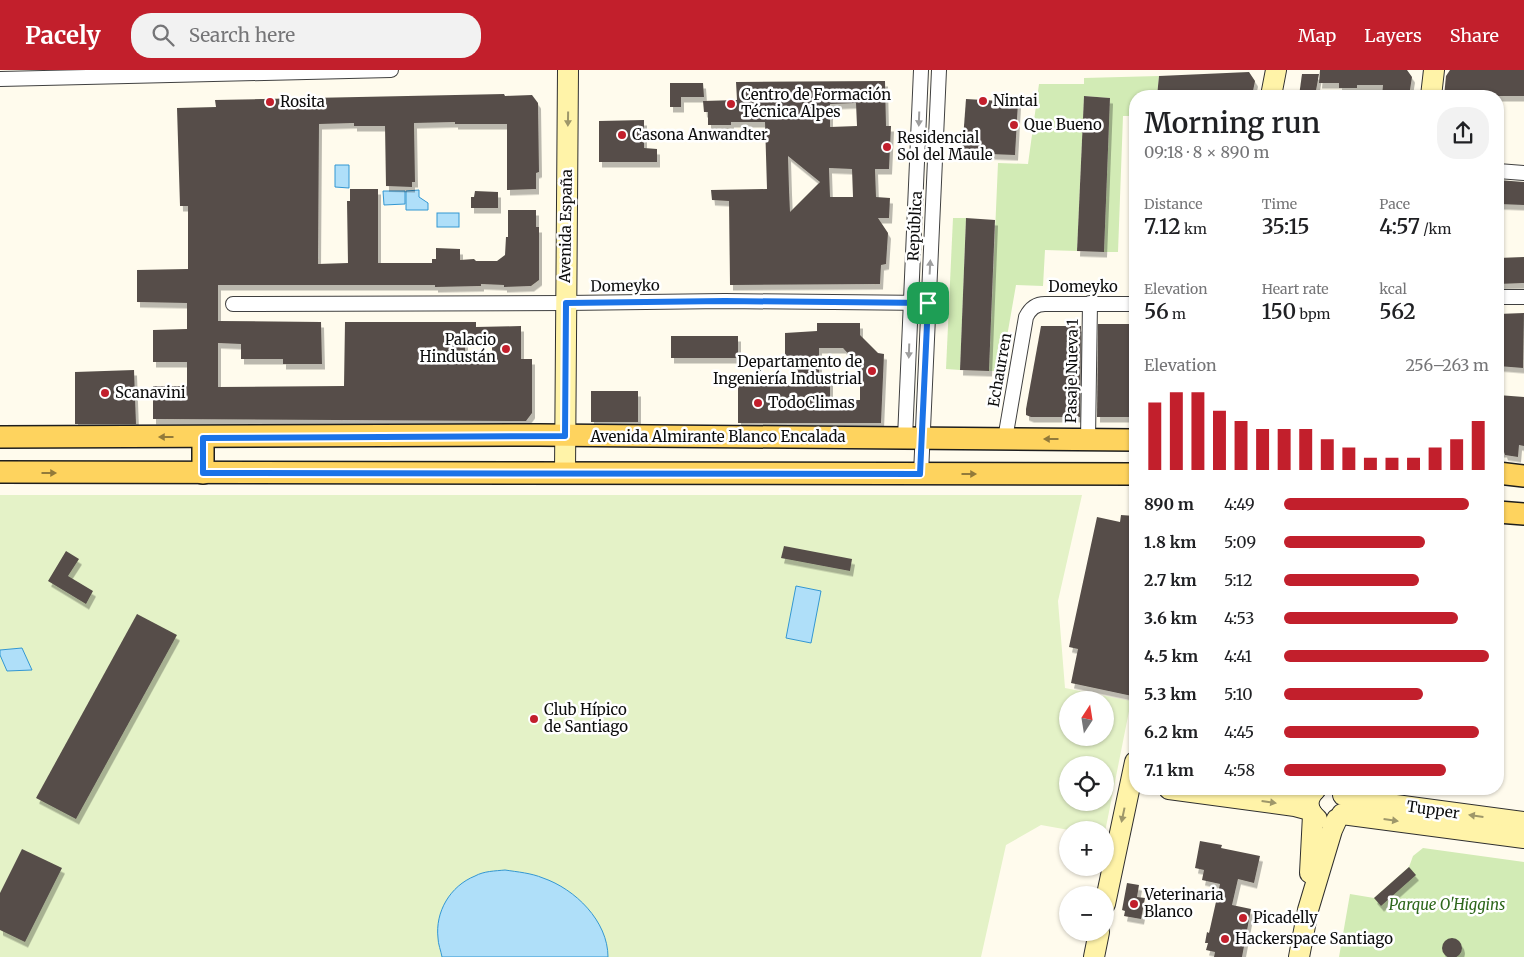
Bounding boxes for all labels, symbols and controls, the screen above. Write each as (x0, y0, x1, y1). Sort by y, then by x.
search box (131, 13, 481, 58)
text: Pacely (25, 20, 101, 51)
icon: search (149, 21, 177, 49)
text: Search here (189, 23, 295, 47)
text: Map (1298, 24, 1336, 47)
text: Layers (1364, 24, 1422, 47)
text: Share (1450, 24, 1499, 47)
place label: Centro de Formación Técnica Alpes (741, 85, 891, 121)
place label: Nintai (993, 91, 1038, 110)
place label: Rosita (280, 92, 325, 111)
marker: Nintai (977, 95, 989, 107)
marker: Rosita (264, 96, 276, 108)
marker: Centro de Formación Técnica Alpes (725, 98, 737, 110)
text: Morning run (1144, 105, 1320, 141)
button: share (1437, 107, 1489, 159)
one-way arrow (564, 111, 572, 127)
one-way arrow (915, 111, 923, 127)
place label: Que Bueno (1024, 115, 1102, 134)
marker: Que Bueno (1008, 119, 1020, 131)
place label: Casona Anwandter (632, 125, 768, 144)
place label: Residencial Sol del Maule (897, 128, 993, 164)
marker: Casona Anwandter (616, 129, 628, 141)
marker: Residencial Sol del Maule (881, 141, 893, 153)
text: 09:18 · 8 × 890 m (1144, 142, 1269, 162)
street label: Avenida España (555, 169, 576, 284)
street label: República (903, 190, 926, 262)
text: Distance (1144, 195, 1203, 213)
text: Time (1262, 195, 1297, 213)
text: Pace (1379, 195, 1410, 213)
text: 7.12 (1144, 213, 1181, 240)
text: 35:15 (1262, 213, 1310, 240)
text: 4:57 (1379, 213, 1420, 240)
text: km (1181, 220, 1207, 238)
text: /km (1420, 220, 1451, 238)
one-way arrow (926, 258, 934, 274)
street label: Domeyko (590, 275, 660, 296)
street label: Domeyko (1048, 277, 1118, 296)
text: Elevation (1144, 280, 1208, 298)
text: Heart rate (1262, 280, 1329, 298)
text: kcal (1379, 280, 1407, 298)
pin (907, 282, 949, 324)
icon: arrive (914, 289, 942, 317)
text: 56 (1144, 298, 1169, 325)
text: 150 (1262, 298, 1296, 325)
text: 562 (1379, 298, 1416, 325)
text: m (1169, 305, 1186, 323)
text: bpm (1296, 305, 1331, 323)
street label: Pasaje Nueva 1 (1061, 318, 1082, 423)
place label: Palacio Hindustán (420, 330, 496, 366)
street label: Echaurren (984, 331, 1015, 409)
marker: Palacio Hindustán (500, 343, 512, 355)
one-way arrow (905, 343, 913, 359)
place label: Departamento de Ingeniería Industrial (713, 352, 862, 388)
text: Elevation (1144, 355, 1217, 375)
text: 256–263 m (1405, 355, 1489, 375)
marker: Departamento de Ingeniería Industrial (866, 365, 878, 377)
place label: Scanavini (115, 383, 186, 402)
marker: Scanavini (99, 387, 111, 399)
place label: TodoClimas (768, 393, 855, 412)
marker: TodoClimas (752, 397, 764, 409)
street label: Avenida Almirante Blanco Encalada (589, 427, 846, 446)
one-way arrow (158, 433, 174, 441)
one-way arrow (1043, 435, 1059, 443)
one-way arrow (41, 469, 57, 477)
one-way arrow (962, 470, 978, 478)
text: 890 m (1144, 494, 1194, 514)
text: 4:49 (1224, 494, 1255, 514)
text: 1.8 km (1144, 532, 1196, 552)
text: 5:09 (1224, 532, 1256, 552)
text: 2.7 km (1144, 570, 1197, 590)
text: 5:12 (1224, 570, 1252, 590)
text: 3.6 km (1144, 608, 1197, 628)
text: 4:53 (1224, 608, 1254, 628)
text: 4.5 km (1144, 646, 1198, 666)
text: 4:41 (1224, 646, 1252, 666)
text: 5.3 km (1144, 684, 1197, 704)
text: 5:10 (1224, 684, 1253, 704)
north arrow (1059, 691, 1114, 746)
map controls (1059, 691, 1114, 941)
place label: Club Hípico de Santiago (544, 700, 628, 736)
marker: Club Hípico de Santiago (528, 713, 540, 725)
text: 6.2 km (1144, 722, 1198, 742)
text: 4:45 (1224, 722, 1254, 742)
button: locate (1059, 756, 1114, 811)
text: 7.1 km (1144, 760, 1194, 780)
text: 4:58 (1224, 760, 1255, 780)
street label: Tupper (1405, 796, 1461, 823)
one-way arrow (1261, 799, 1277, 807)
one-way arrow (1119, 808, 1127, 824)
one-way arrow (1467, 811, 1483, 819)
one-way arrow (1383, 816, 1399, 824)
button: + (1059, 821, 1114, 876)
place label: Veterinaria Blanco (1143, 885, 1224, 921)
button: − (1059, 886, 1114, 941)
park label: Parque O'Higgins (1389, 895, 1505, 914)
marker: Veterinaria Blanco (1128, 898, 1140, 910)
place label: Picadelly (1253, 908, 1318, 927)
marker: Picadelly (1237, 912, 1249, 924)
place label: Hackerspace Santiago (1235, 929, 1393, 948)
marker: Hackerspace Santiago (1219, 933, 1231, 945)

